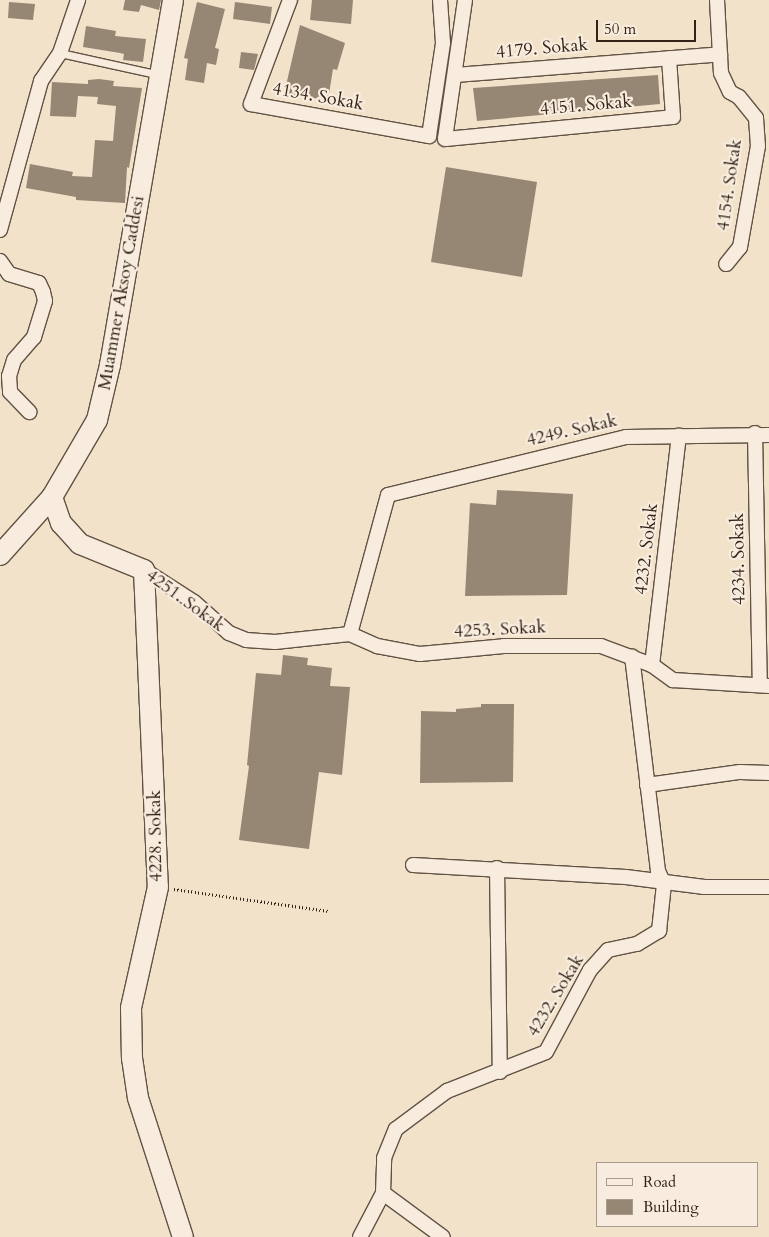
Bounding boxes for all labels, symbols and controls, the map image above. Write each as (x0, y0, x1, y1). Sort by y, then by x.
scale bar (599, 10, 699, 42)
text: 50 m (604, 19, 636, 39)
street label: 4179. Sokak (495, 34, 589, 64)
street label: 4134. Sokak (271, 78, 365, 116)
street label: 4151. Sokak (539, 91, 633, 121)
street label: 4154. Sokak (713, 138, 747, 232)
street label: Muammer Aksoy Caddesi (94, 194, 150, 392)
street label: 4249. Sokak (525, 410, 619, 452)
street label: 4232. Sokak (631, 502, 663, 596)
street label: 4234. Sokak (727, 513, 751, 605)
street label: 4251. Sokak (141, 565, 229, 637)
street label: 4253. Sokak (453, 617, 547, 643)
street label: 4228. Sokak (144, 790, 168, 882)
street label: 4232. Sokak (523, 951, 589, 1041)
legend (596, 1162, 759, 1227)
text: Road (643, 1172, 676, 1192)
text: Building (643, 1197, 699, 1217)

